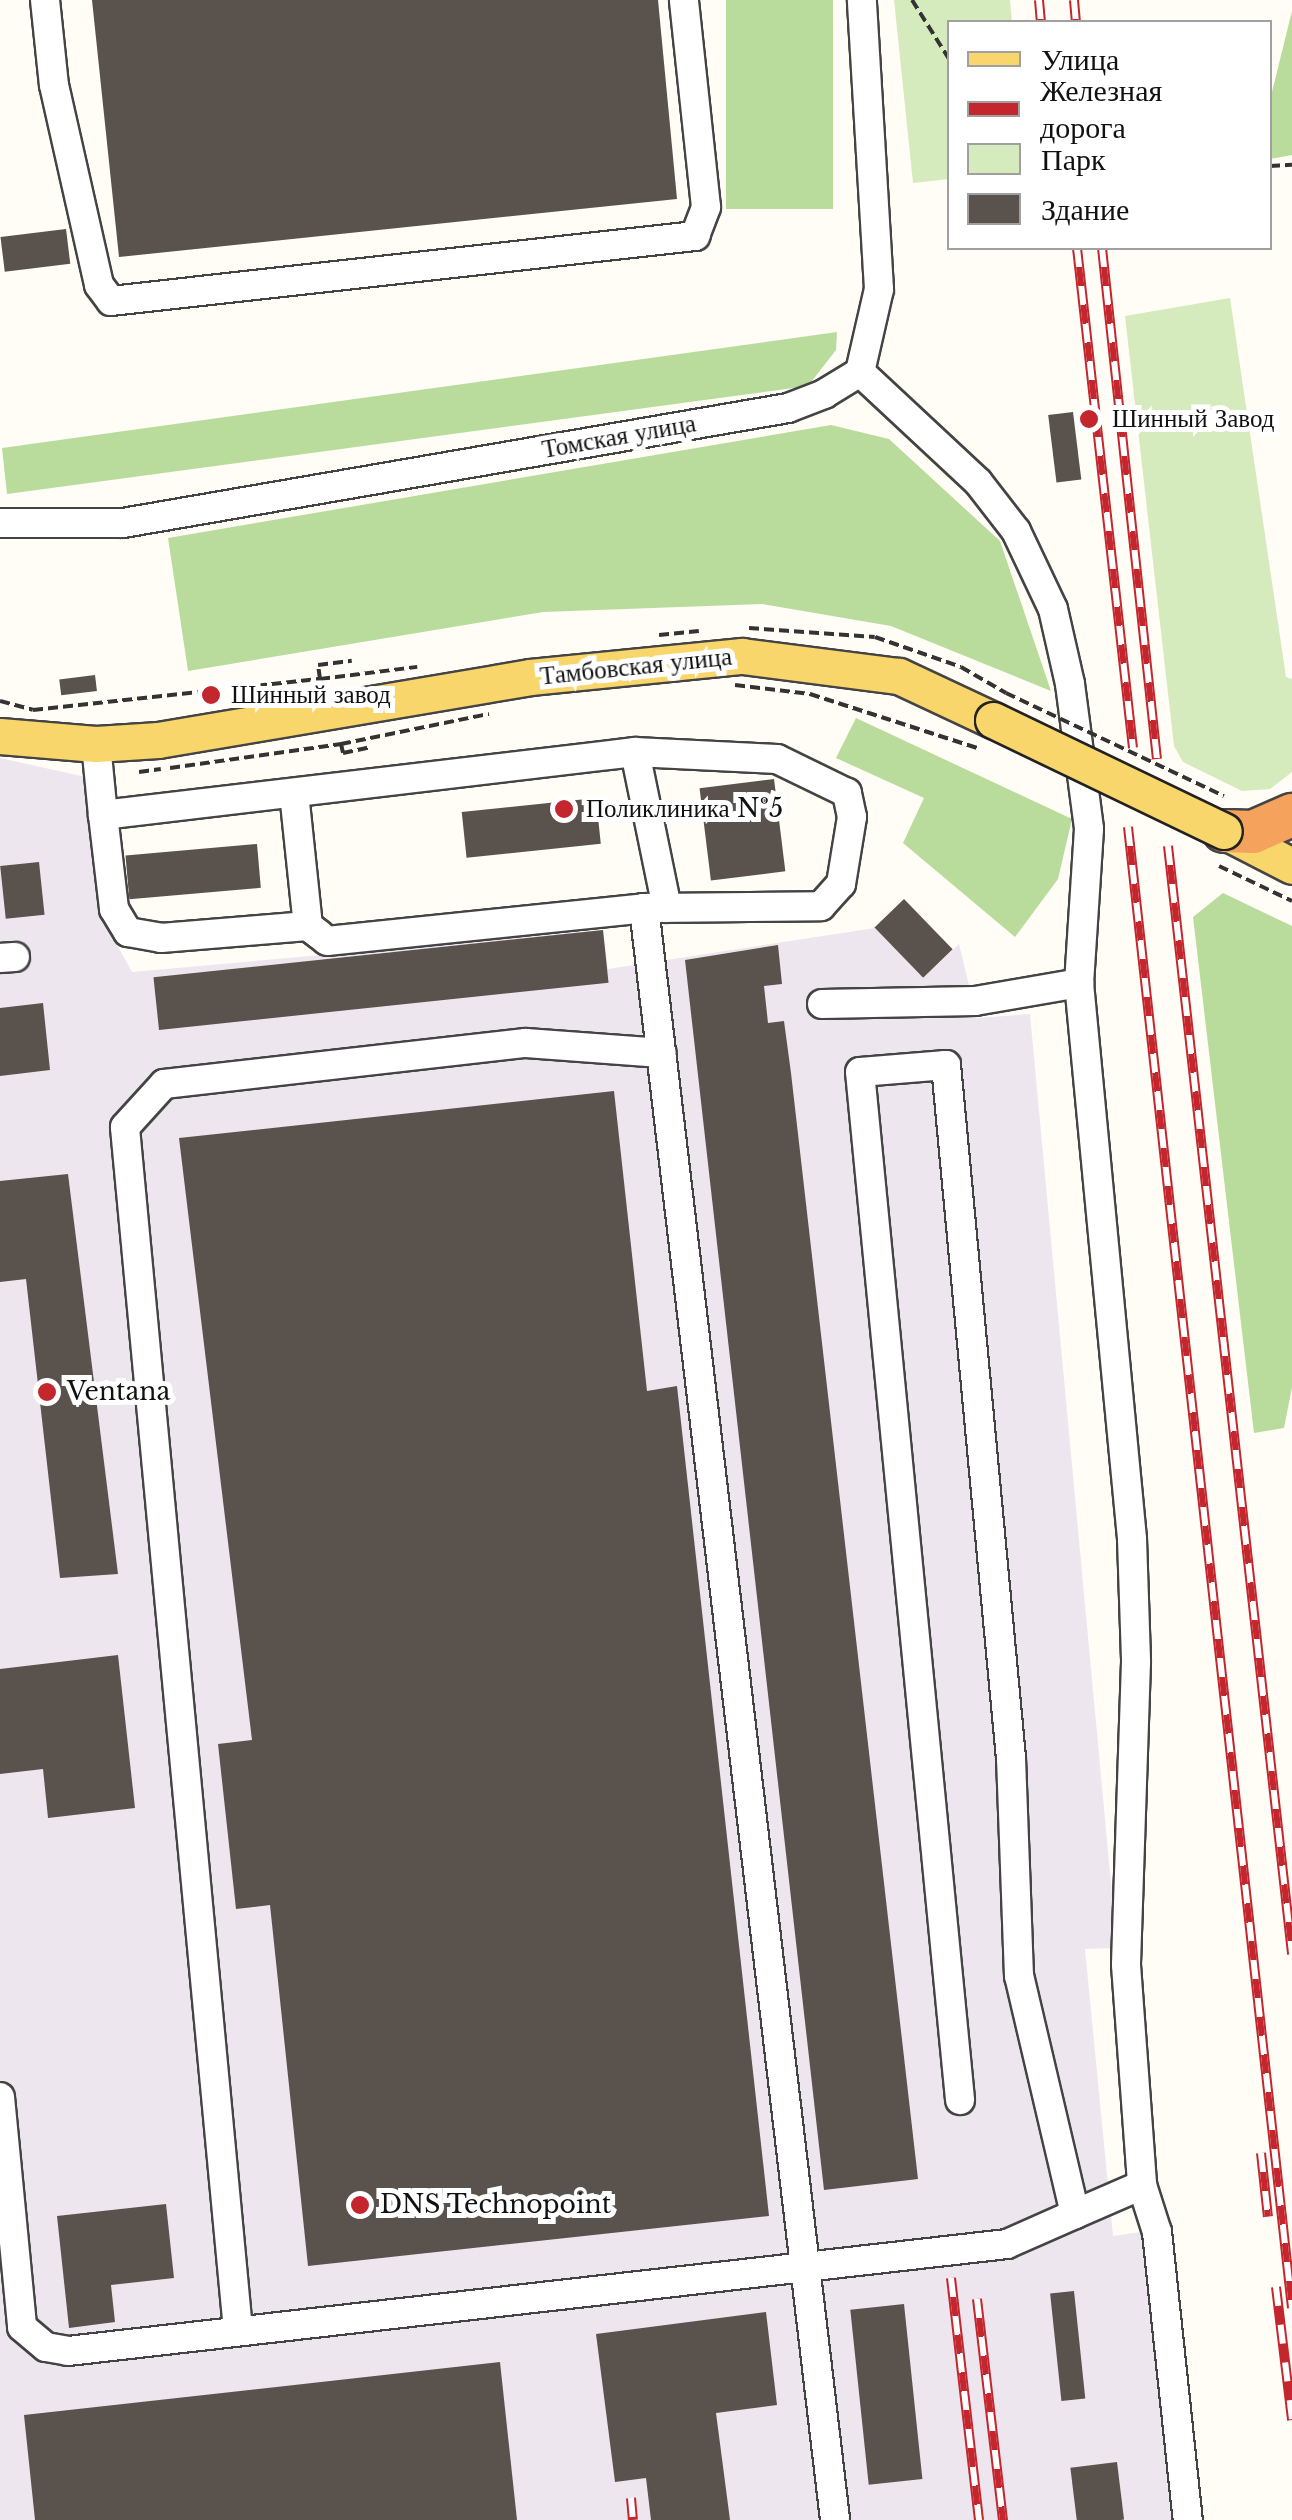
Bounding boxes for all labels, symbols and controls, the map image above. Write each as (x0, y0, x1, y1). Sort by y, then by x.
legend (947, 20, 1272, 250)
text: Улица (1041, 41, 1119, 78)
text: Железная дорога (1040, 72, 1162, 146)
text: Парк (1041, 141, 1106, 178)
text: Здание (1041, 191, 1129, 228)
place label: Шинный Завод (1112, 404, 1274, 434)
marker: Шинный Завод (1076, 406, 1102, 432)
street label: Томская улица (540, 409, 698, 465)
street label: Тамбовская улица (539, 642, 733, 692)
place label: Шинный завод (231, 680, 391, 710)
marker: Шинный завод (200, 684, 222, 706)
place label: Поликлиника №5 (586, 794, 783, 824)
marker: Поликлиника №5 (551, 796, 577, 822)
place label: Ventana (67, 1377, 170, 1407)
marker: Ventana (36, 1381, 58, 1403)
place label: DNS Technopoint (380, 2190, 612, 2220)
marker: DNS Technopoint (349, 2194, 371, 2216)

